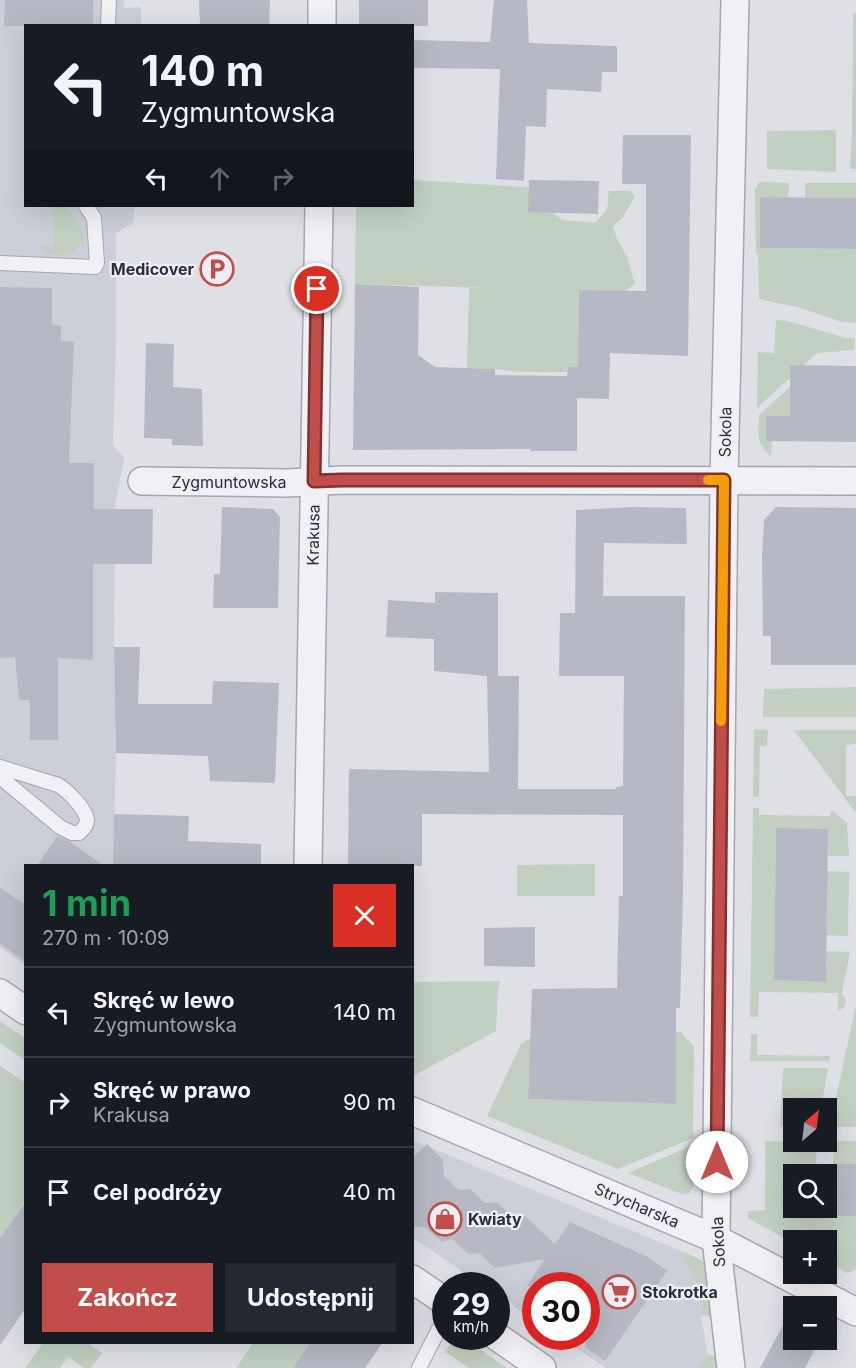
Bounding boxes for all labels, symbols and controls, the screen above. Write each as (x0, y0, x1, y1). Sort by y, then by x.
text: 140 m (141, 45, 264, 96)
icon: left (42, 48, 120, 126)
text: Zygmuntowska (141, 96, 335, 129)
icon: left (140, 162, 173, 195)
icon: ahead (203, 162, 236, 195)
icon: right (266, 162, 299, 195)
parking icon: Medicover (199, 251, 235, 287)
place label: Medicover (111, 259, 194, 279)
pin (291, 263, 342, 314)
icon: arrive (300, 272, 333, 305)
street label: Sokola (715, 406, 735, 458)
street label: Zygmuntowska (171, 472, 287, 492)
street label: Krakusa (302, 504, 324, 566)
text: 1 min (42, 881, 131, 925)
button: close (333, 884, 396, 947)
text: 270 m · 10:09 (42, 926, 170, 950)
text: Skręć w lewo (93, 987, 234, 1013)
icon: left (42, 996, 75, 1029)
text: 140 m (334, 999, 396, 1025)
text: Zygmuntowska (93, 1013, 237, 1037)
text: Skręć w prawo (93, 1077, 251, 1103)
icon: right (42, 1086, 75, 1119)
text: 90 m (343, 1089, 396, 1115)
north arrow (783, 1098, 837, 1152)
map controls (783, 1098, 837, 1350)
text: Krakusa (93, 1103, 170, 1127)
position arrow (685, 1130, 749, 1194)
button: search (783, 1164, 837, 1218)
icon: arrive (42, 1176, 75, 1209)
street label: Strycharska (592, 1178, 682, 1232)
text: Cel podróży (93, 1179, 222, 1205)
text: 40 m (342, 1179, 396, 1205)
shop icon: Kwiaty (427, 1201, 463, 1237)
place label: Kwiaty (468, 1209, 522, 1229)
street label: Sokola (707, 1216, 729, 1268)
button: + (783, 1230, 837, 1284)
button: Zakończ (42, 1263, 213, 1332)
button: Udostępnij (225, 1263, 396, 1332)
speed limit sign: 30 (522, 1272, 600, 1350)
supermarket icon: Stokrotka (601, 1274, 637, 1310)
place label: Stokrotka (642, 1282, 718, 1302)
text: 29 (452, 1286, 490, 1322)
button: − (783, 1296, 837, 1350)
text: km/h (453, 1317, 489, 1336)

